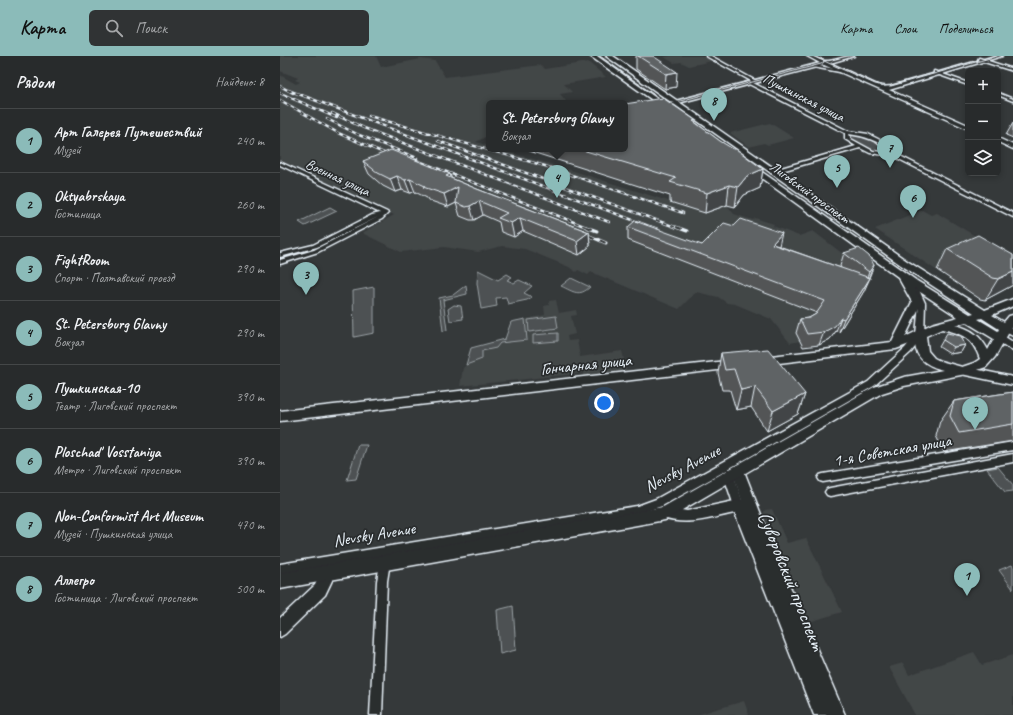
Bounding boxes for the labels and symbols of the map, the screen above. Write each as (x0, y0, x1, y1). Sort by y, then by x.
street label: Пушкинская улица (760, 70, 848, 126)
pin: 8 (701, 88, 727, 121)
pin: 7 (877, 135, 903, 168)
street label: Военная улица (303, 155, 373, 200)
pin: 5 (824, 155, 850, 188)
street label: Лиговский проспект (766, 158, 854, 228)
pin: 4 (544, 165, 570, 198)
pin: 6 (900, 185, 926, 218)
pin: 3 (293, 262, 319, 295)
street label: Гончарная улица (540, 349, 634, 380)
your location (594, 393, 614, 413)
pin: 2 (962, 397, 988, 430)
street label: 1-я Советская улица (832, 430, 954, 471)
street label: Nevsky Avenue (641, 439, 725, 497)
street label: Суворовский проспект (752, 508, 831, 655)
street label: Nevsky Avenue (332, 517, 418, 551)
pin: 1 (954, 563, 980, 596)

